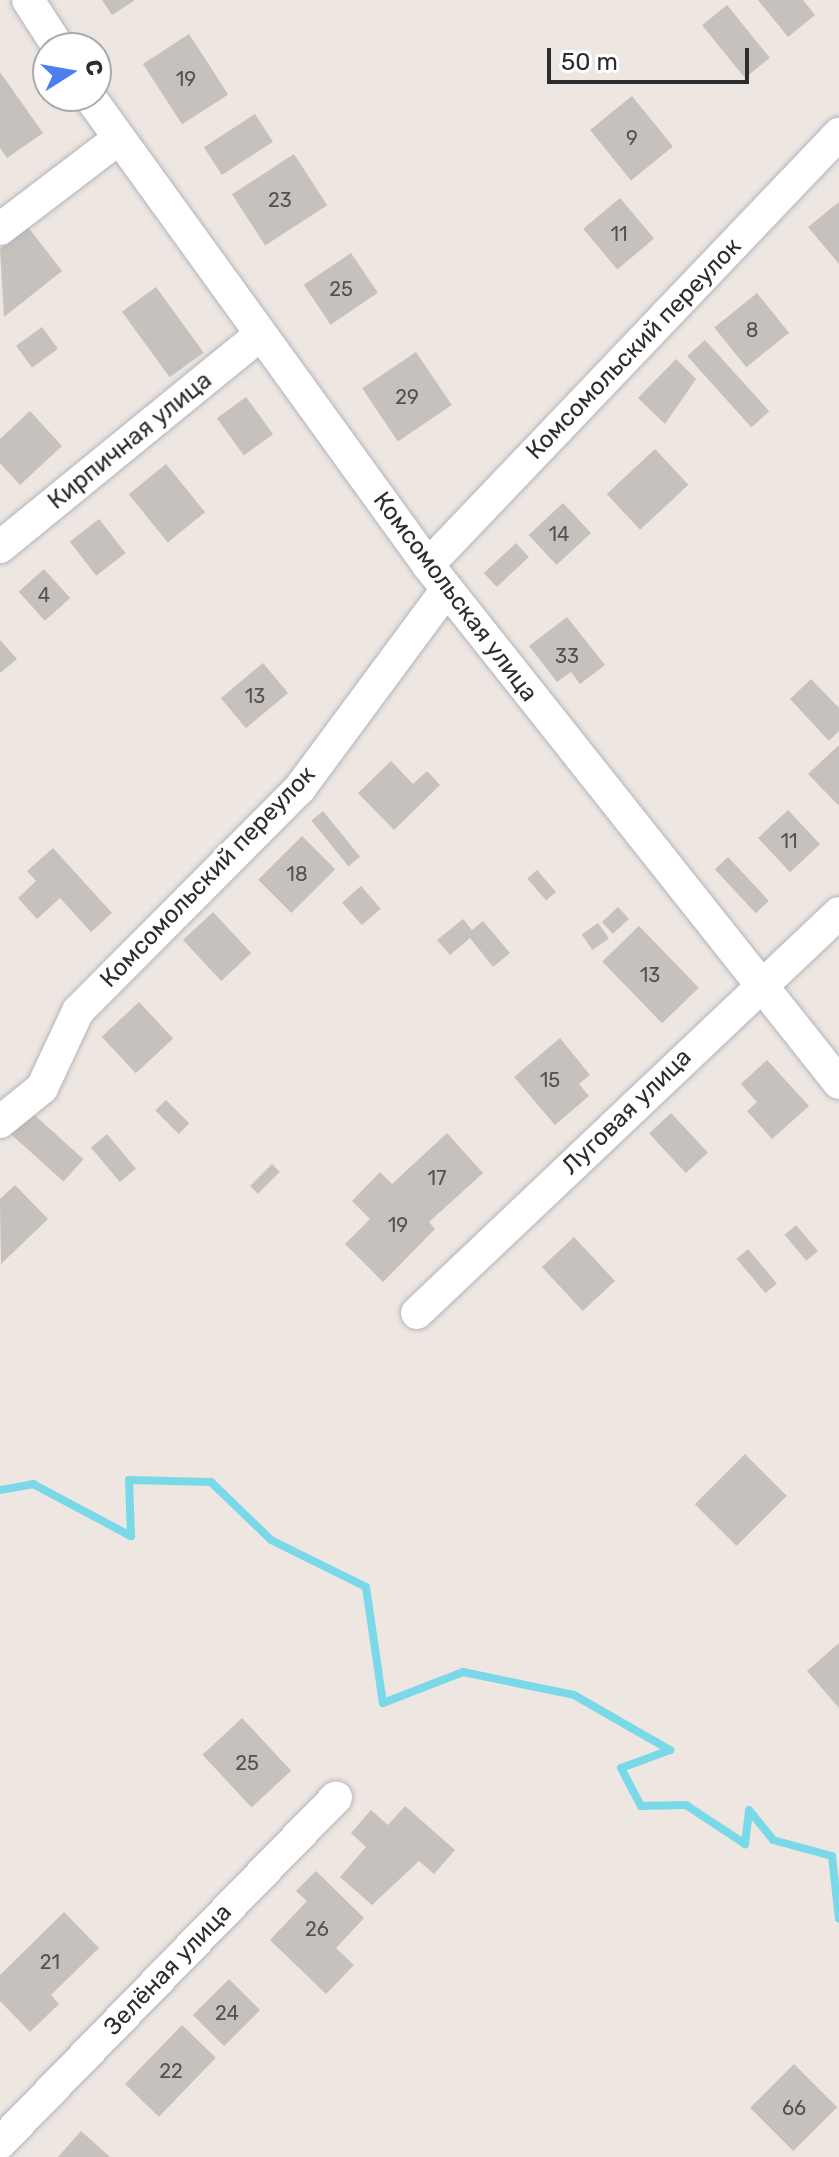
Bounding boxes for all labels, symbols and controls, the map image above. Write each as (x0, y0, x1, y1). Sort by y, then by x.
north arrow (32, 32, 112, 112)
scale bar (551, 32, 753, 82)
text: 50 m (561, 48, 618, 76)
text: С (79, 58, 109, 78)
house number: 19 (176, 67, 196, 91)
house number: 9 (626, 126, 638, 150)
house number: 23 (268, 188, 292, 212)
house number: 11 (610, 222, 628, 246)
street label: Комсомольский переулок (521, 232, 747, 466)
house number: 25 (329, 277, 353, 301)
house number: 8 (746, 318, 758, 342)
street label: Кирпичная улица (42, 366, 218, 516)
house number: 29 (395, 385, 419, 409)
street label: Комсомольская улица (367, 486, 543, 708)
house number: 14 (549, 522, 569, 546)
house number: 4 (38, 583, 50, 607)
house number: 33 (555, 644, 579, 668)
house number: 13 (245, 684, 265, 708)
street label: Комсомольский переулок (95, 760, 321, 994)
house number: 11 (780, 829, 798, 853)
house number: 18 (286, 862, 308, 886)
house number: 13 (640, 963, 660, 987)
street label: Луговая улица (556, 1043, 698, 1181)
house number: 15 (540, 1068, 560, 1092)
house number: 17 (428, 1166, 446, 1190)
house number: 19 (388, 1213, 408, 1237)
house number: 25 (235, 1751, 259, 1775)
street label: Зелёная улица (98, 1898, 238, 2042)
house number: 26 (305, 1917, 329, 1941)
house number: 21 (40, 1950, 60, 1974)
house number: 24 (215, 2001, 239, 2025)
house number: 22 (159, 2059, 183, 2083)
house number: 66 (782, 2096, 806, 2120)

